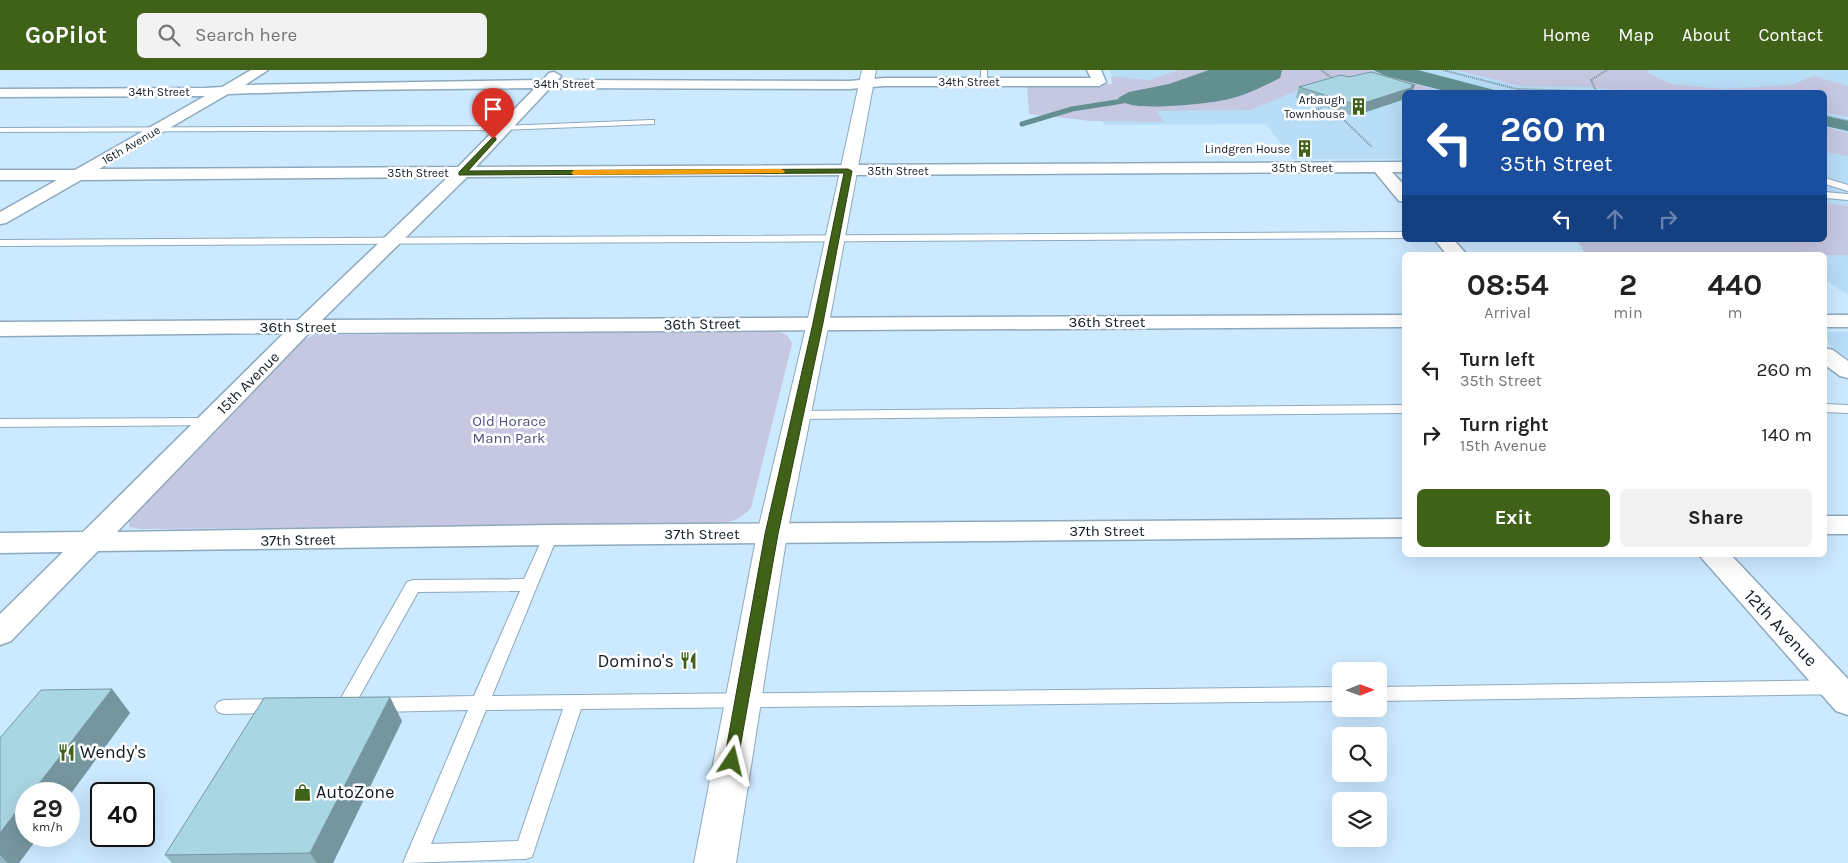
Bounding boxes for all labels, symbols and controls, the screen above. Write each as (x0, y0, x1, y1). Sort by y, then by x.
search box (137, 13, 487, 58)
text: GoPilot (25, 21, 107, 49)
icon: search (155, 21, 183, 49)
text: Search here (195, 24, 297, 46)
text: Home (1542, 24, 1590, 46)
text: Map (1618, 24, 1654, 46)
text: About (1682, 24, 1731, 46)
text: Contact (1759, 24, 1823, 46)
street label: 34th Street (938, 75, 1000, 89)
street label: 34th Street (533, 77, 595, 91)
street label: 34th Street (128, 85, 190, 99)
pin (472, 88, 514, 139)
place label: Arbaugh Townhouse (1284, 93, 1345, 121)
icon: arrive (479, 95, 507, 123)
building icon: Arbaugh Townhouse (1349, 97, 1369, 117)
text: 260 m (1500, 109, 1607, 150)
icon: left (1417, 110, 1482, 175)
street label: 16th Avenue (99, 123, 163, 167)
building icon: Lindgren House (1294, 139, 1314, 159)
place label: Lindgren House (1205, 142, 1290, 156)
text: 35th Street (1500, 151, 1613, 177)
street label: 35th Street (1271, 161, 1333, 175)
street label: 35th Street (867, 164, 929, 178)
street label: 35th Street (387, 166, 449, 180)
icon: left (1548, 205, 1576, 233)
icon: ahead (1601, 205, 1629, 233)
icon: right (1654, 205, 1682, 233)
text: 08:54 (1467, 267, 1549, 303)
text: 2 (1619, 267, 1637, 303)
text: 440 (1708, 267, 1762, 303)
text: Arrival (1484, 303, 1531, 322)
text: min (1613, 303, 1643, 322)
text: m (1727, 303, 1742, 322)
street label: 36th Street (1069, 313, 1146, 331)
street label: 36th Street (663, 314, 741, 334)
street label: 36th Street (260, 318, 337, 336)
street label: 15th Avenue (213, 348, 283, 418)
text: Turn left (1460, 349, 1535, 371)
icon: left (1417, 356, 1445, 384)
text: 260 m (1757, 359, 1812, 381)
text: 35th Street (1460, 371, 1542, 390)
park label: Old Horace Mann Park (472, 412, 546, 447)
text: Turn right (1460, 414, 1549, 436)
icon: right (1417, 421, 1445, 449)
text: 140 m (1762, 424, 1812, 446)
text: 15th Avenue (1460, 436, 1546, 455)
button: Exit (1417, 489, 1610, 547)
button: Share (1620, 489, 1812, 547)
street label: 37th Street (1069, 522, 1145, 540)
street label: 37th Street (664, 525, 740, 543)
street label: 37th Street (260, 530, 336, 550)
street label: 12th Avenue (1740, 585, 1822, 671)
place label: Domino's (597, 650, 674, 672)
restaurant icon: Domino's (678, 651, 698, 671)
north arrow (1332, 662, 1388, 718)
map controls (1332, 662, 1387, 847)
button: search (1332, 727, 1387, 782)
position arrow (705, 734, 757, 786)
place label: Wendy's (80, 741, 147, 763)
restaurant icon: Wendy's (56, 742, 76, 762)
place label: AutoZone (316, 781, 394, 803)
speed limit sign: 40 (90, 782, 155, 847)
shop icon: AutoZone (292, 782, 312, 802)
button: layers (1332, 792, 1387, 847)
text: 29 (32, 794, 63, 823)
text: km/h (32, 820, 63, 834)

